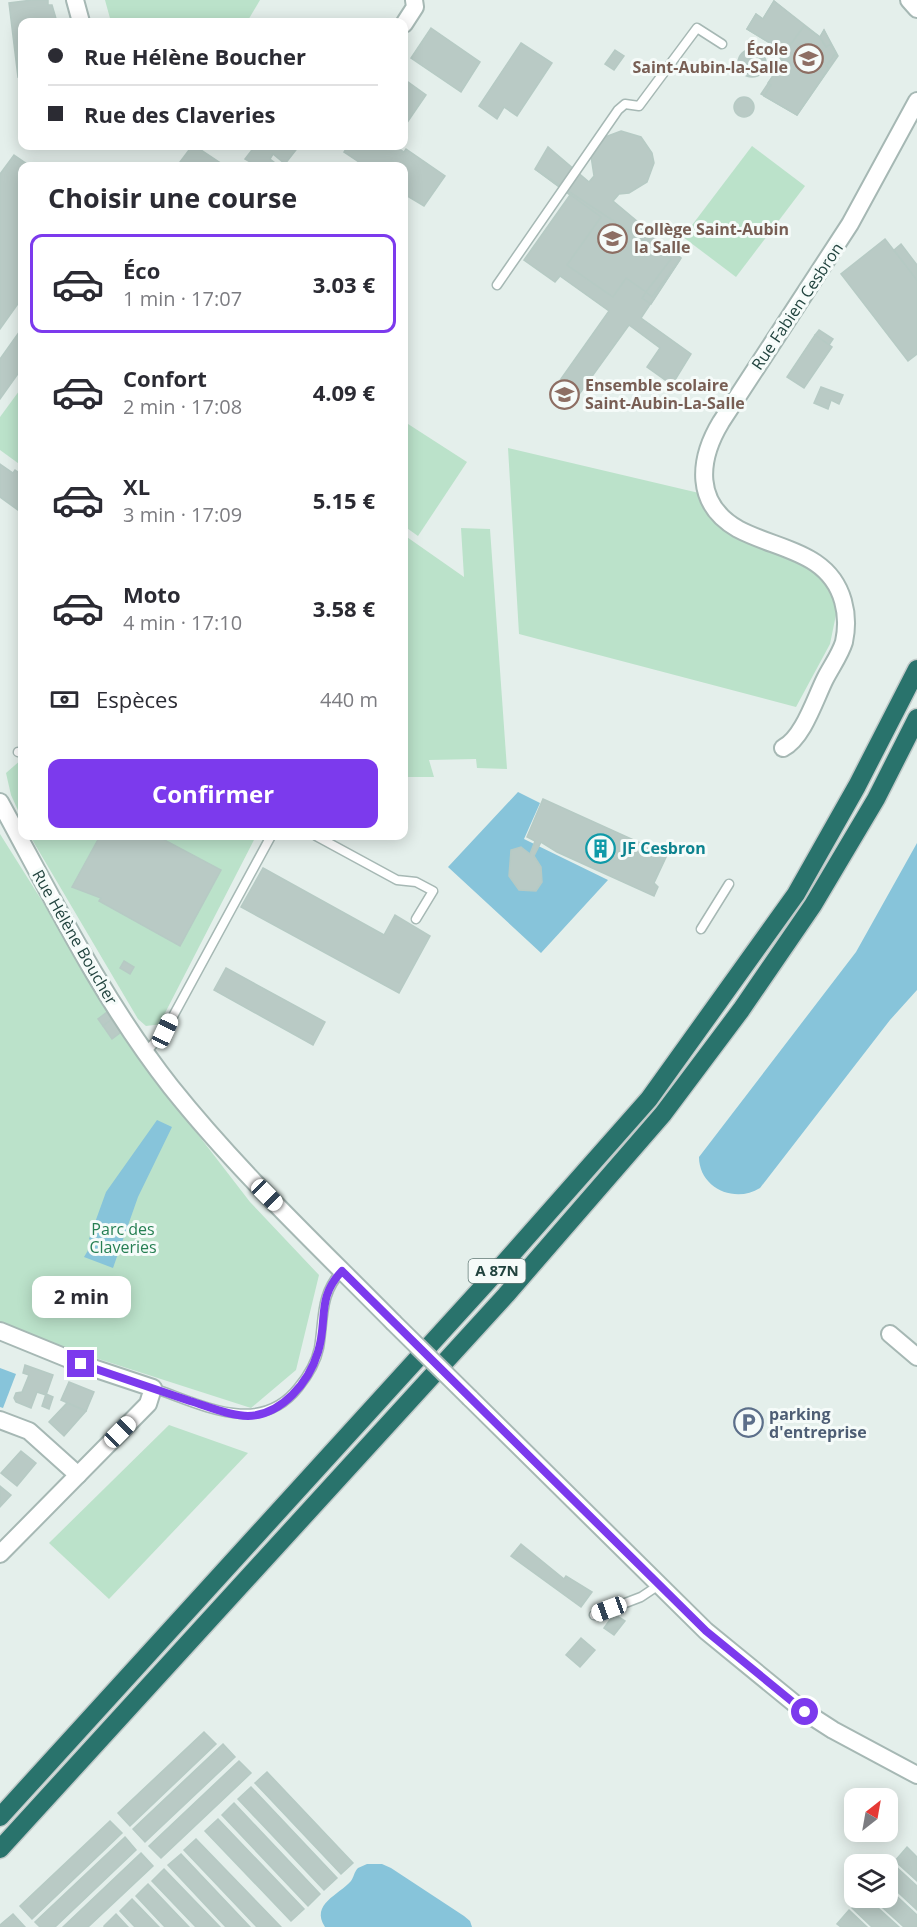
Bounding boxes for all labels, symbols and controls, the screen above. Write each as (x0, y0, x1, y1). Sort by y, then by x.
place label: École Saint-Aubin-la-Salle (632, 38, 788, 78)
text: Rue Hélène Boucher (84, 41, 306, 71)
school or university icon: École Saint-Aubin-la-Salle (793, 42, 825, 74)
text: Rue des Claveries (84, 99, 275, 129)
text: Choisir une course (48, 179, 297, 216)
place label: Collège Saint-Aubin la Salle (634, 218, 789, 258)
school or university icon: Collège Saint-Aubin la Salle (597, 222, 629, 254)
street label: Rue Fabien Cesbron (746, 238, 848, 374)
text: Éco (123, 255, 160, 285)
icon: car (51, 257, 105, 311)
text: 3.03 € (313, 269, 375, 299)
text: 1 min · 17:07 (123, 285, 242, 312)
text: Confort (123, 363, 207, 393)
icon: car (51, 365, 105, 419)
place label: Ensemble scolaire Saint-Aubin-La-Salle (585, 374, 745, 414)
text: 4.09 € (313, 377, 375, 407)
school or university icon: Ensemble scolaire Saint-Aubin-La-Salle (548, 378, 580, 410)
text: 2 min · 17:08 (123, 393, 242, 420)
text: XL (123, 471, 150, 501)
icon: car (51, 473, 105, 527)
text: 5.15 € (313, 485, 375, 515)
text: 3 min · 17:09 (123, 501, 242, 528)
text: Moto (123, 579, 181, 609)
icon: car (51, 581, 105, 635)
text: 3.58 € (313, 593, 375, 623)
text: 4 min · 17:10 (123, 609, 242, 636)
icon: cash (48, 683, 81, 716)
text: Espèces (96, 684, 178, 714)
text: 440 m (320, 686, 378, 713)
button: Confirmer (48, 759, 378, 828)
building icon: JF Cesbron (585, 832, 617, 864)
place label: JF Cesbron (620, 837, 706, 859)
street label: Rue Hélène Boucher (27, 866, 123, 1009)
car (149, 1011, 181, 1051)
car (248, 1176, 286, 1214)
park label: Parc des Claveries (89, 1218, 157, 1258)
road number: A 87N (468, 1259, 526, 1283)
callout: 2 min (32, 1277, 130, 1319)
text: 2 min (54, 1283, 109, 1310)
route end (67, 1350, 94, 1377)
place label: parking d'entreprise (769, 1403, 867, 1443)
parking icon: parking d'entreprise (732, 1407, 764, 1439)
car (101, 1413, 139, 1451)
car (589, 1594, 629, 1624)
route start (791, 1698, 818, 1725)
north arrow (844, 1788, 898, 1842)
map controls (844, 1788, 898, 1908)
button: layers (844, 1854, 898, 1908)

